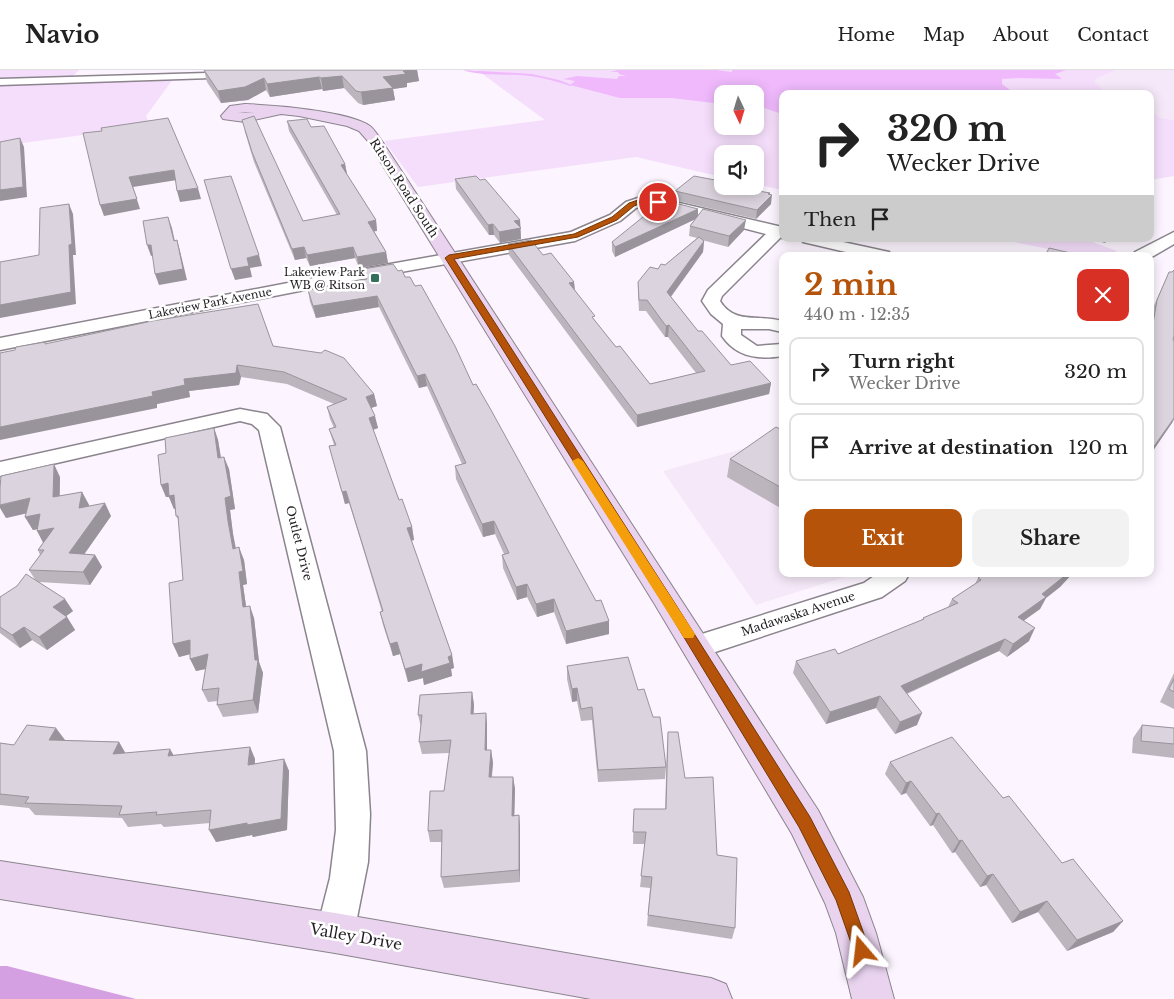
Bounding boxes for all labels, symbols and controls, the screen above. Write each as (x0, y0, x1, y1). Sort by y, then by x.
text: Navio (25, 20, 99, 49)
text: Home (837, 24, 895, 46)
text: Map (923, 24, 965, 46)
text: About (993, 24, 1049, 46)
text: Contact (1077, 24, 1149, 46)
north arrow (714, 85, 764, 135)
map controls (714, 85, 764, 195)
text: 320 m (887, 107, 1007, 150)
icon: right (804, 110, 869, 175)
street label: Ritson Road South (367, 135, 442, 240)
button: sound (714, 145, 764, 195)
text: Wecker Drive (887, 150, 1040, 177)
pin (637, 181, 679, 223)
icon: arrive (644, 188, 672, 216)
icon: arrive (866, 205, 894, 233)
text: Then (804, 208, 856, 231)
place label: Lakeview Park WB @ Ritson (284, 265, 365, 292)
text: 2 min (804, 266, 897, 303)
button: close (1077, 269, 1129, 321)
marker: Lakeview Park WB @ Ritson (369, 272, 381, 284)
street label: Lakeview Park Avenue (147, 284, 273, 322)
text: 440 m · 12:35 (804, 304, 910, 324)
text: Turn right (849, 350, 955, 373)
icon: right (806, 357, 834, 385)
text: 320 m (1064, 360, 1127, 383)
text: Wecker Drive (849, 373, 960, 393)
icon: arrive (806, 433, 834, 461)
text: Arrive at destination (849, 436, 1053, 459)
text: 120 m (1068, 436, 1128, 459)
street label: Outlet Drive (283, 504, 316, 582)
button: Exit (804, 509, 962, 567)
button: Share (972, 509, 1129, 567)
street label: Madawaska Avenue (739, 588, 857, 639)
street label: Valley Drive (308, 919, 404, 954)
position arrow (835, 924, 887, 976)

